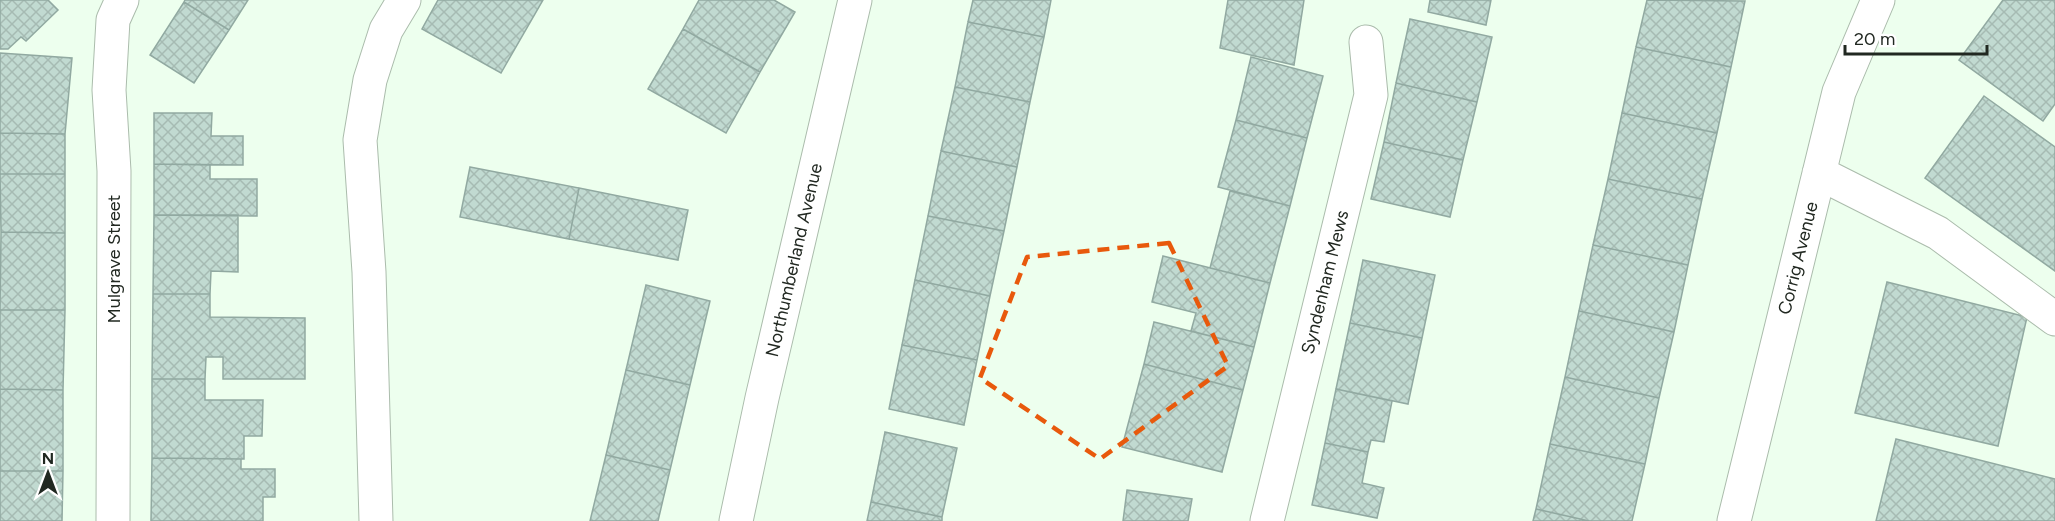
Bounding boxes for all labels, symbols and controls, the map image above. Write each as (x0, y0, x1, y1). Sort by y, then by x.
scale bar (1845, 18, 1988, 56)
text: 20 m (1854, 28, 1895, 50)
street label: Northumberland Avenue (761, 161, 827, 359)
street label: Mulgrave Street (103, 194, 125, 323)
street label: Corrig Avenue (1773, 199, 1823, 317)
street label: Syndenham Mews (1297, 208, 1353, 356)
north arrow (18, 443, 78, 503)
text: N (42, 449, 54, 468)

